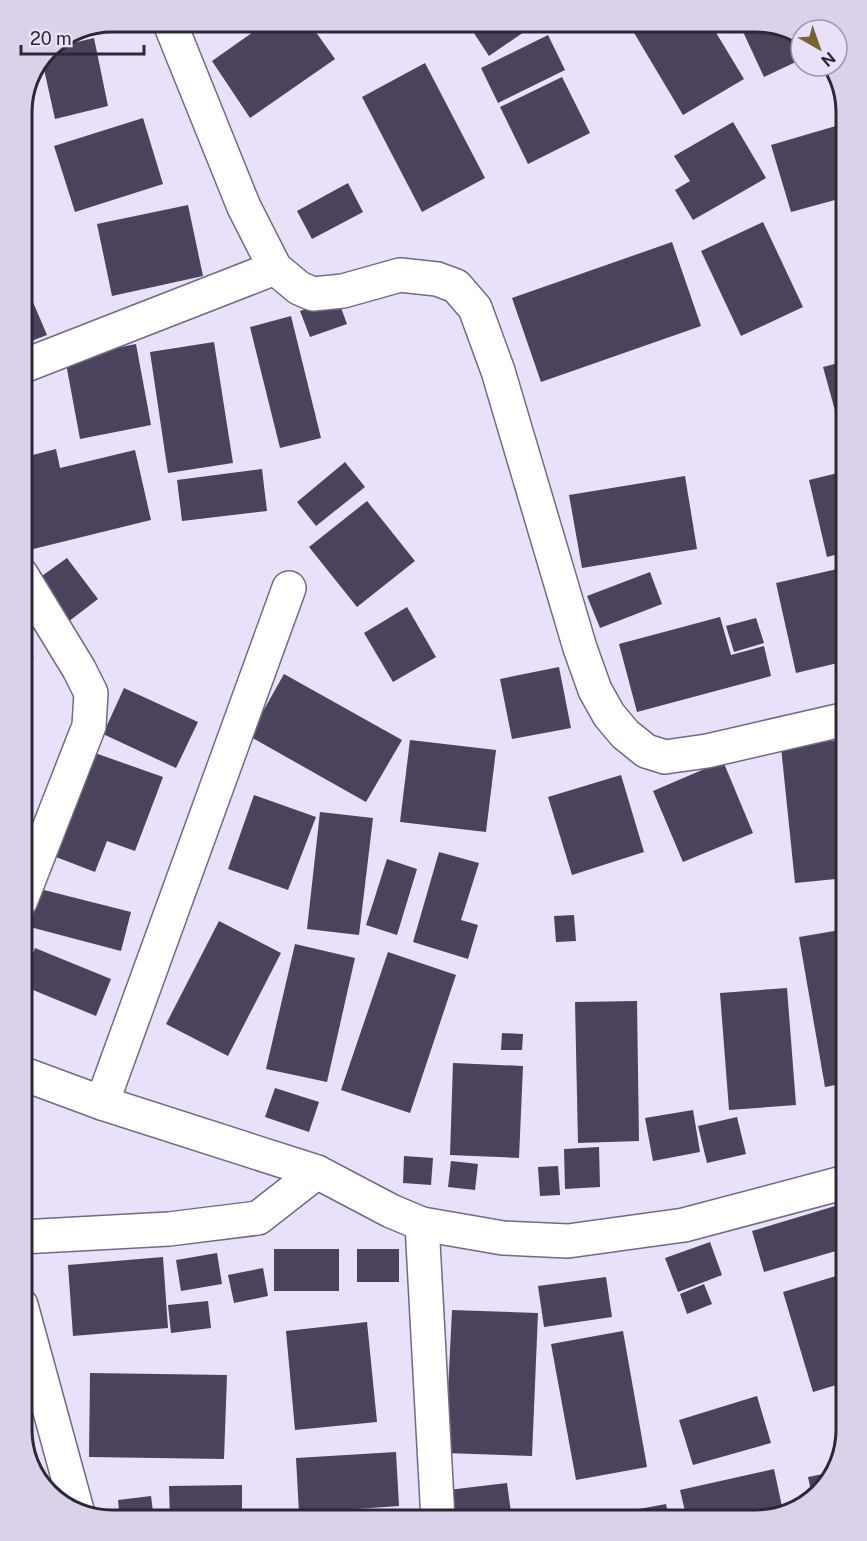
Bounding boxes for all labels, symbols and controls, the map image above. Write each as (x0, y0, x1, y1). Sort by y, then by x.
scale bar (21, 18, 144, 56)
north arrow (789, 18, 849, 78)
text: 20 m (30, 28, 72, 49)
text: N (817, 48, 839, 70)

